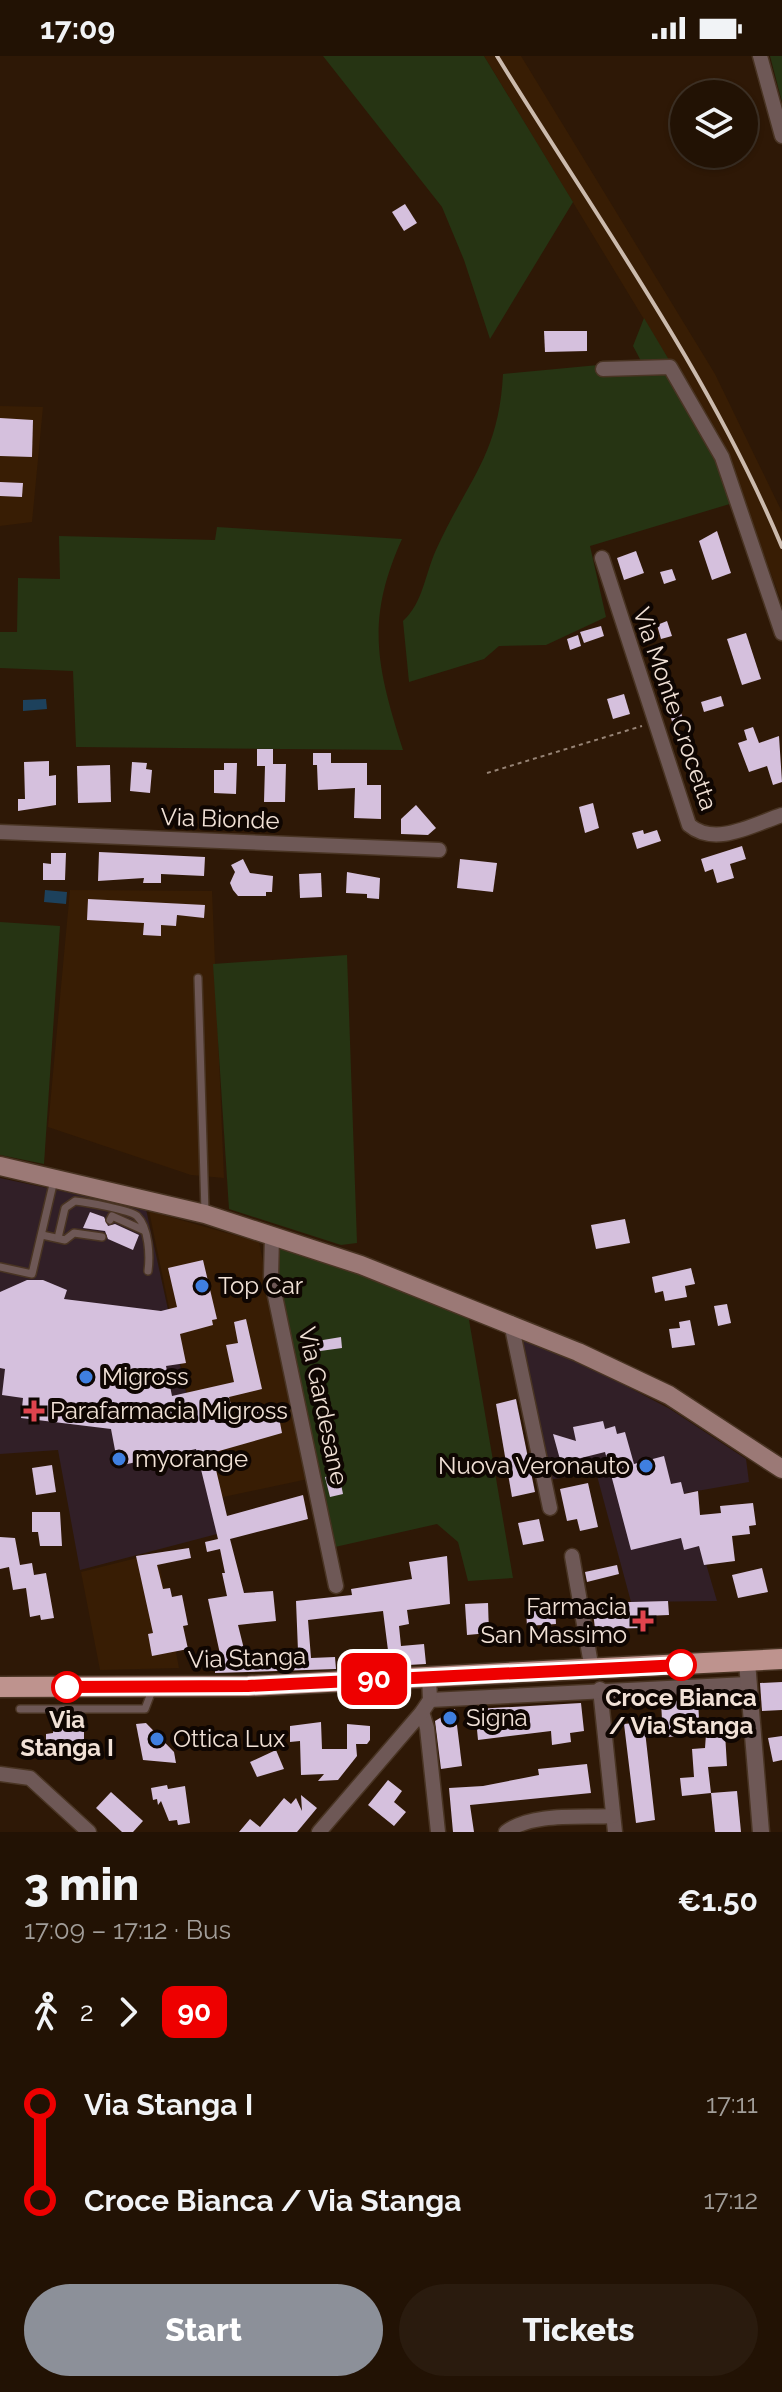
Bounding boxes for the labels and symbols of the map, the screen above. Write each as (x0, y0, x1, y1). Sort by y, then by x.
street label: Via Monte Crocetta (627, 604, 724, 814)
street label: Via Bionde (160, 802, 280, 835)
place label: Top Car (218, 1271, 304, 1300)
marker: Top Car (193, 1277, 211, 1295)
street label: Via Gardesane (293, 1324, 354, 1488)
place label: Migross (102, 1362, 189, 1391)
marker: Migross (77, 1368, 95, 1386)
place label: Parafarmacia Migross (50, 1396, 288, 1425)
marker: Parafarmacia Migross (25, 1402, 43, 1420)
place label: myorange (135, 1444, 248, 1473)
marker: myorange (110, 1450, 128, 1468)
place label: Nuova Veronauto (438, 1451, 630, 1480)
marker: Nuova Veronauto (637, 1457, 655, 1475)
place label: Farmacia San Massimo (480, 1592, 627, 1649)
marker: Farmacia San Massimo (634, 1612, 652, 1630)
street label: Via Stanga (187, 1641, 307, 1674)
marker: Croce Bianca / Via Stanga (666, 1650, 696, 1680)
line badge: 90 (338, 1653, 410, 1705)
marker: Via Stanga I (52, 1672, 82, 1702)
place label: Croce Bianca / Via Stanga (605, 1683, 757, 1740)
place label: Signa (466, 1703, 528, 1732)
place label: Via Stanga I (20, 1705, 114, 1762)
marker: Signa (441, 1709, 459, 1727)
place label: Ottica Lux (173, 1724, 285, 1753)
marker: Ottica Lux (148, 1730, 166, 1748)

